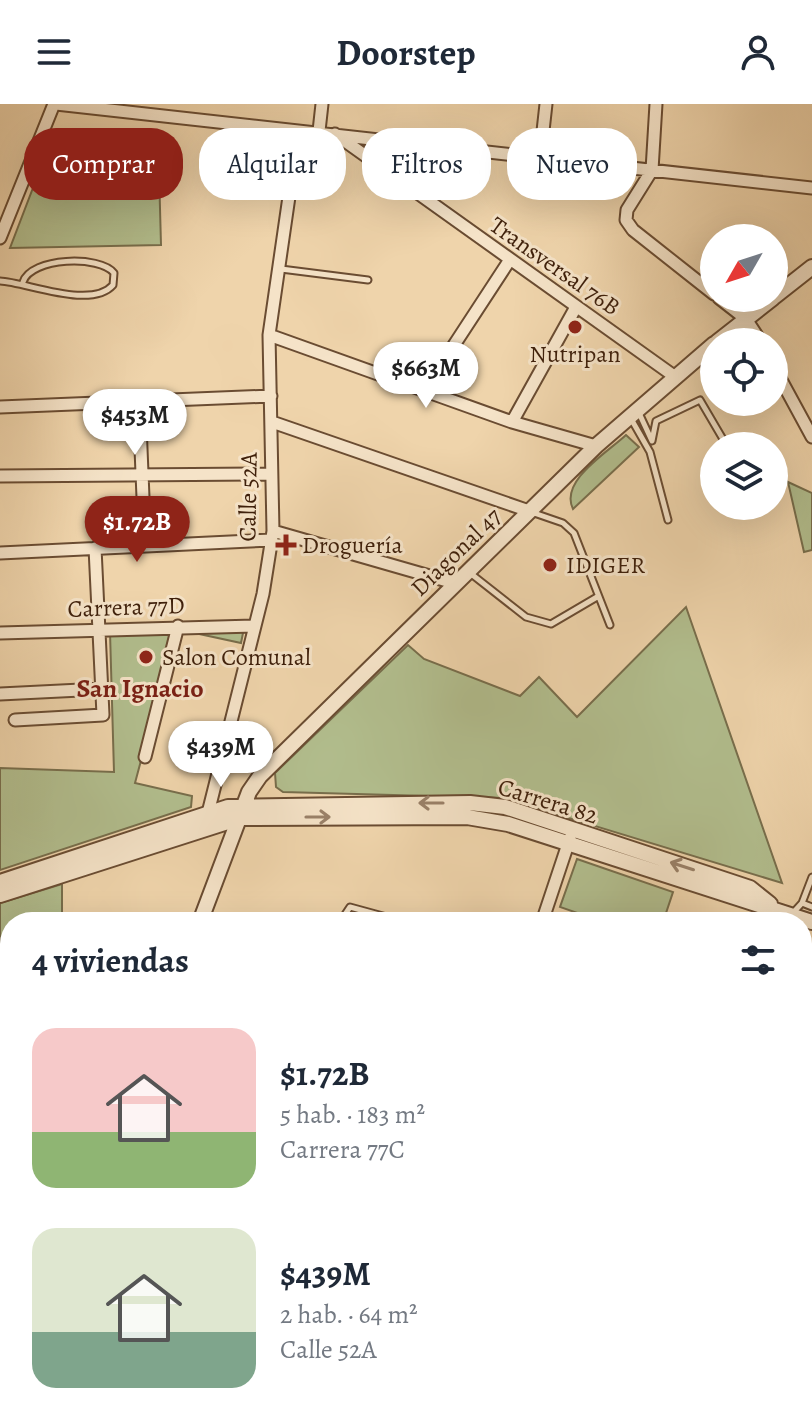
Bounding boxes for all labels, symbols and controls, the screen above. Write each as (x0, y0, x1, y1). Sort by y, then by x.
text: Doorstep (336, 28, 476, 77)
icon: menu (32, 30, 76, 74)
icon: person (736, 30, 780, 74)
chip: Comprar (24, 128, 183, 200)
chip: Alquilar (199, 128, 346, 200)
chip: Filtros (362, 128, 491, 200)
chip: Nuevo (507, 128, 637, 200)
street label: Transversal 76B (483, 209, 627, 323)
north arrow (700, 224, 788, 312)
map controls (700, 224, 788, 520)
marker: Nutripan (566, 318, 584, 336)
button: locate (700, 328, 788, 416)
place label: Nutripan (529, 338, 621, 370)
pin: $663M (370, 342, 482, 410)
text: $663M (391, 350, 461, 385)
pin: $453M (79, 389, 191, 457)
text: $453M (101, 397, 169, 432)
button: layers (700, 432, 788, 520)
street label: Calle 52A (231, 451, 265, 542)
pin: $1.72B (72, 496, 202, 564)
street label: Diagonal 47 (404, 500, 509, 603)
text: $1.72B (103, 504, 171, 539)
place label: Droguería (302, 529, 403, 561)
marker: Droguería (277, 536, 295, 554)
place label: IDIGER (566, 549, 645, 581)
marker: IDIGER (541, 556, 559, 574)
street label: Carrera 77D (67, 589, 185, 625)
place label: Salon Comunal (162, 641, 311, 673)
marker: Salon Comunal (137, 648, 155, 666)
district label: San Ignacio (76, 671, 204, 706)
pin: $439M (165, 721, 277, 789)
text: $439M (186, 729, 256, 764)
street label: Carrera 82 (494, 771, 602, 831)
one-way arrow (418, 795, 445, 811)
one-way arrow (304, 809, 331, 825)
one-way arrow (669, 857, 694, 872)
text: 4 viviendas (32, 937, 189, 984)
icon: filters (736, 938, 780, 982)
text: $1.72B (280, 1050, 370, 1097)
icon: home (96, 1060, 192, 1156)
text: 5 hab. · 183 m² (280, 1097, 425, 1132)
text: Carrera 77C (280, 1132, 405, 1167)
text: $439M (280, 1250, 371, 1297)
icon: home (96, 1260, 192, 1356)
text: 2 hab. · 64 m² (280, 1297, 418, 1332)
text: Calle 52A (280, 1332, 377, 1367)

